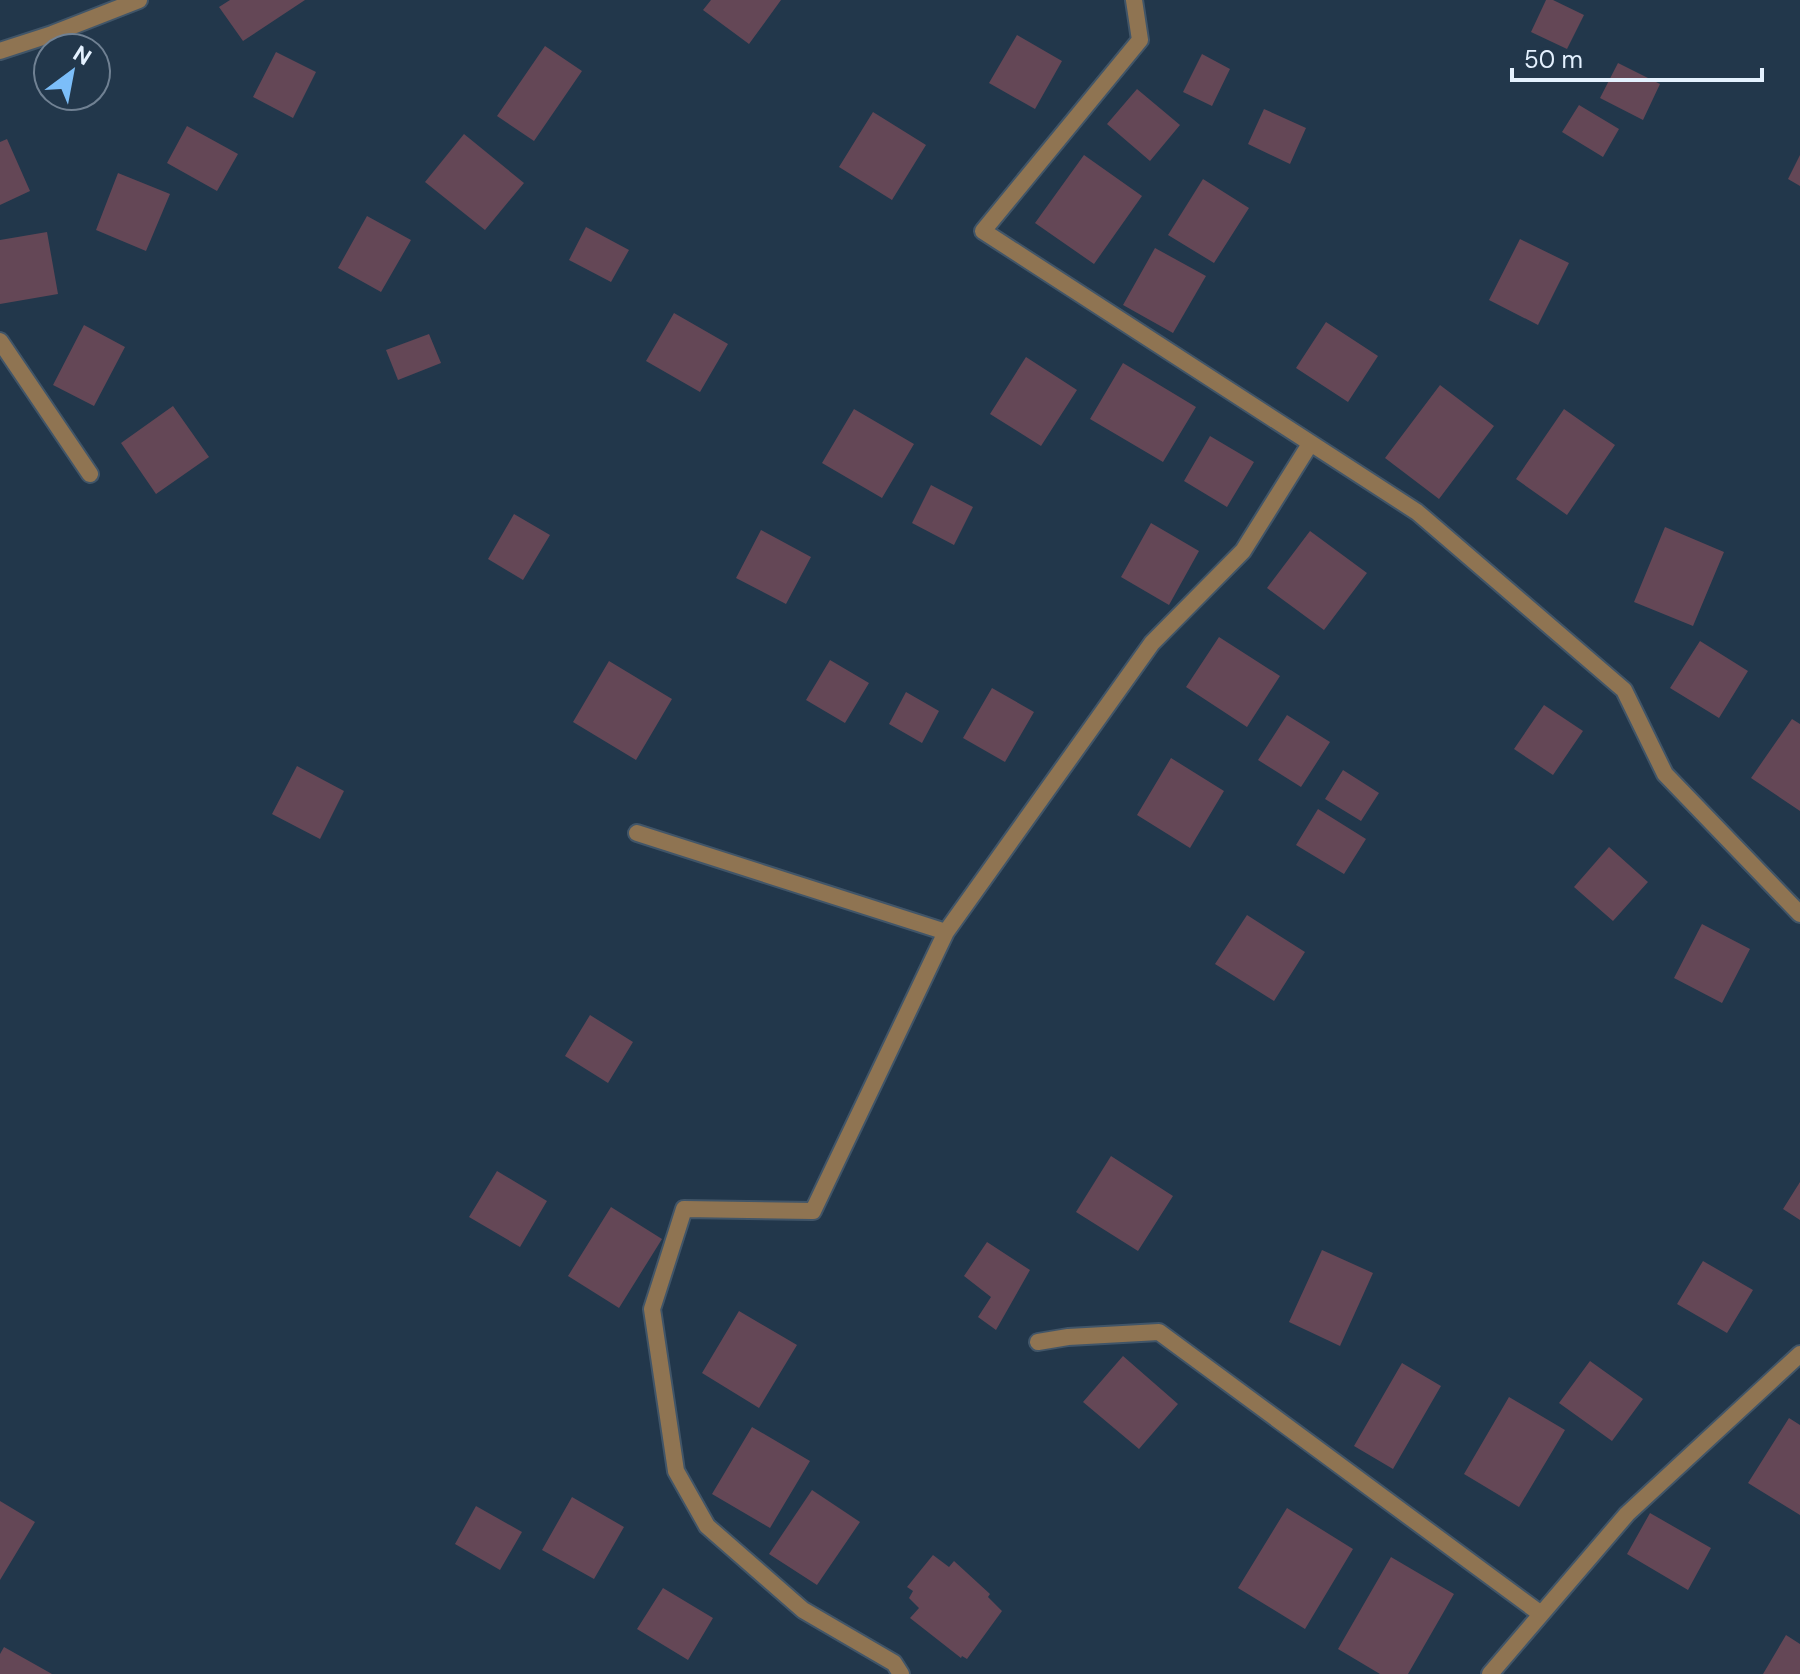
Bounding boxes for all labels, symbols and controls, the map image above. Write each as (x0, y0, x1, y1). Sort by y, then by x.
north arrow (32, 32, 112, 112)
scale bar (1512, 32, 1762, 82)
text: N (68, 39, 97, 72)
text: 50 m (1524, 44, 1583, 75)

